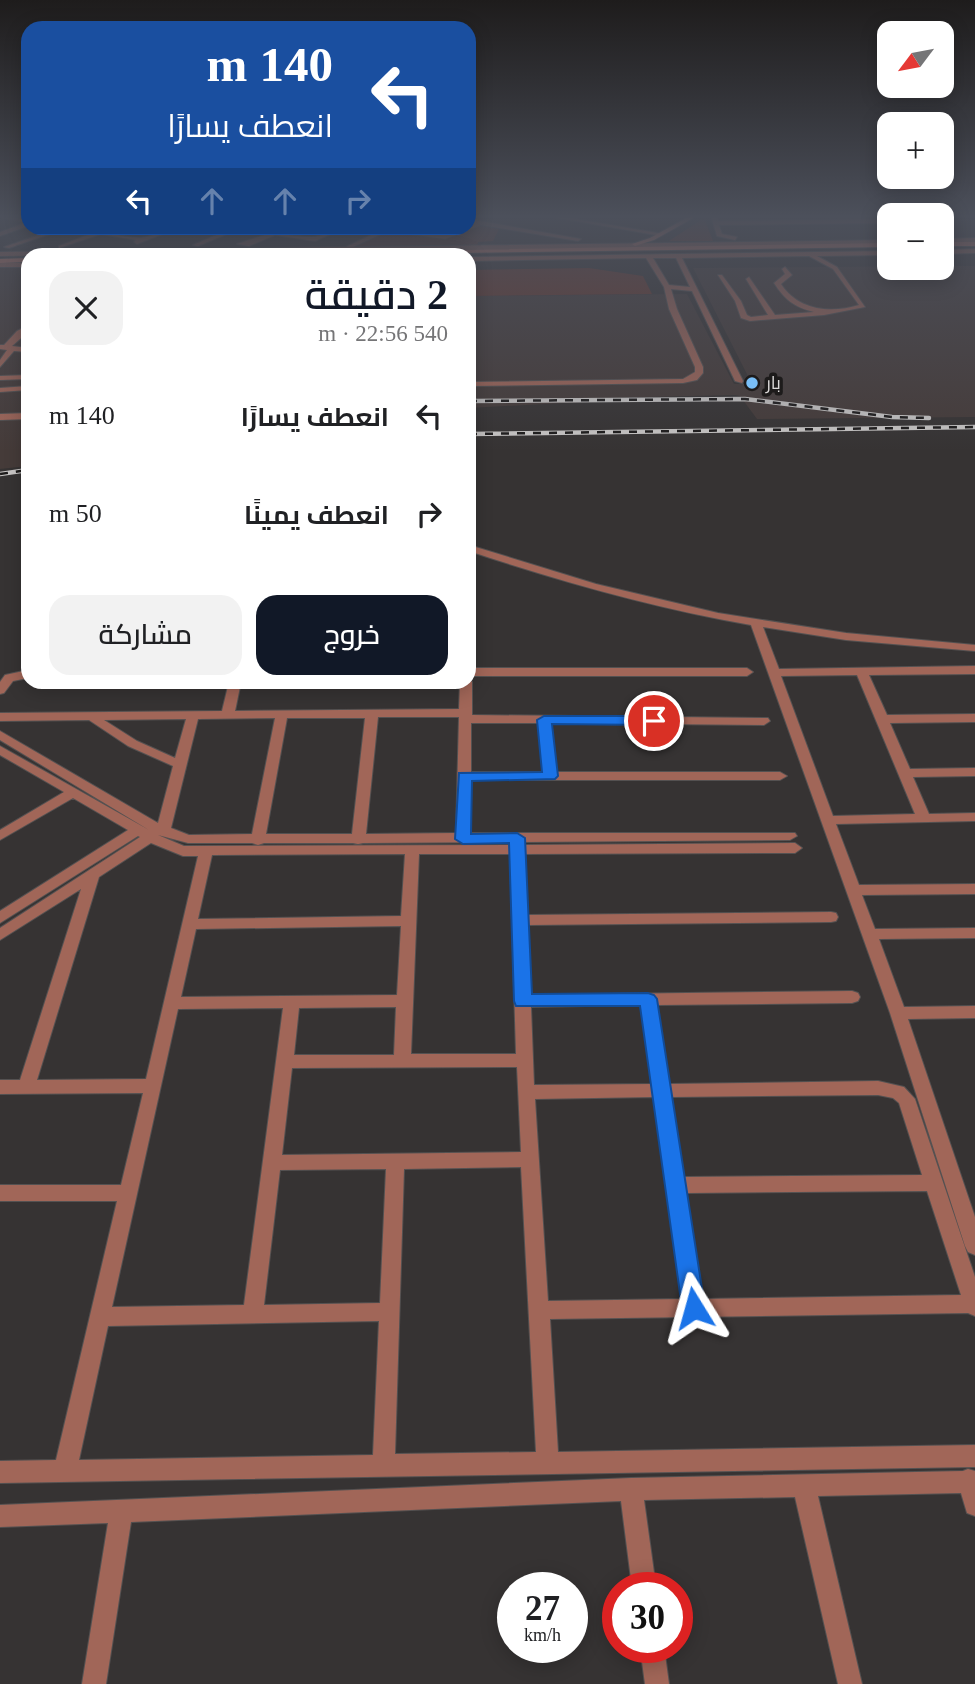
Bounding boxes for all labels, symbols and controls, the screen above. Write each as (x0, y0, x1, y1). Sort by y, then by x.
north arrow (877, 21, 954, 98)
map controls (877, 21, 954, 280)
text: 140 m (206, 37, 333, 92)
icon: left (357, 49, 448, 140)
text: انعطف يسارًا (167, 108, 333, 144)
button: + (877, 112, 954, 189)
icon: left (120, 182, 158, 220)
icon: ahead (193, 182, 231, 220)
icon: ahead (266, 182, 304, 220)
icon: right (339, 182, 377, 220)
button: − (877, 203, 954, 280)
button: close (49, 271, 123, 345)
text: 2 دقيقة (305, 272, 448, 318)
text: 540 m · 22:56 (318, 321, 448, 346)
place label: بار (765, 373, 781, 394)
marker: بار (744, 375, 760, 391)
icon: left (410, 397, 448, 435)
text: 140 m (49, 401, 115, 430)
text: انعطف يسارًا (241, 403, 389, 432)
icon: right (410, 495, 448, 533)
text: 50 m (49, 499, 102, 528)
text: انعطف يمينًا (244, 501, 389, 530)
button: مشاركة (49, 595, 242, 675)
button: خروج (256, 595, 448, 675)
pin (624, 691, 684, 751)
icon: arrive (635, 702, 673, 740)
position arrow (657, 1271, 731, 1345)
speed limit sign: 30 (602, 1572, 693, 1663)
text: 27 (525, 1589, 560, 1628)
text: km/h (524, 1625, 561, 1645)

